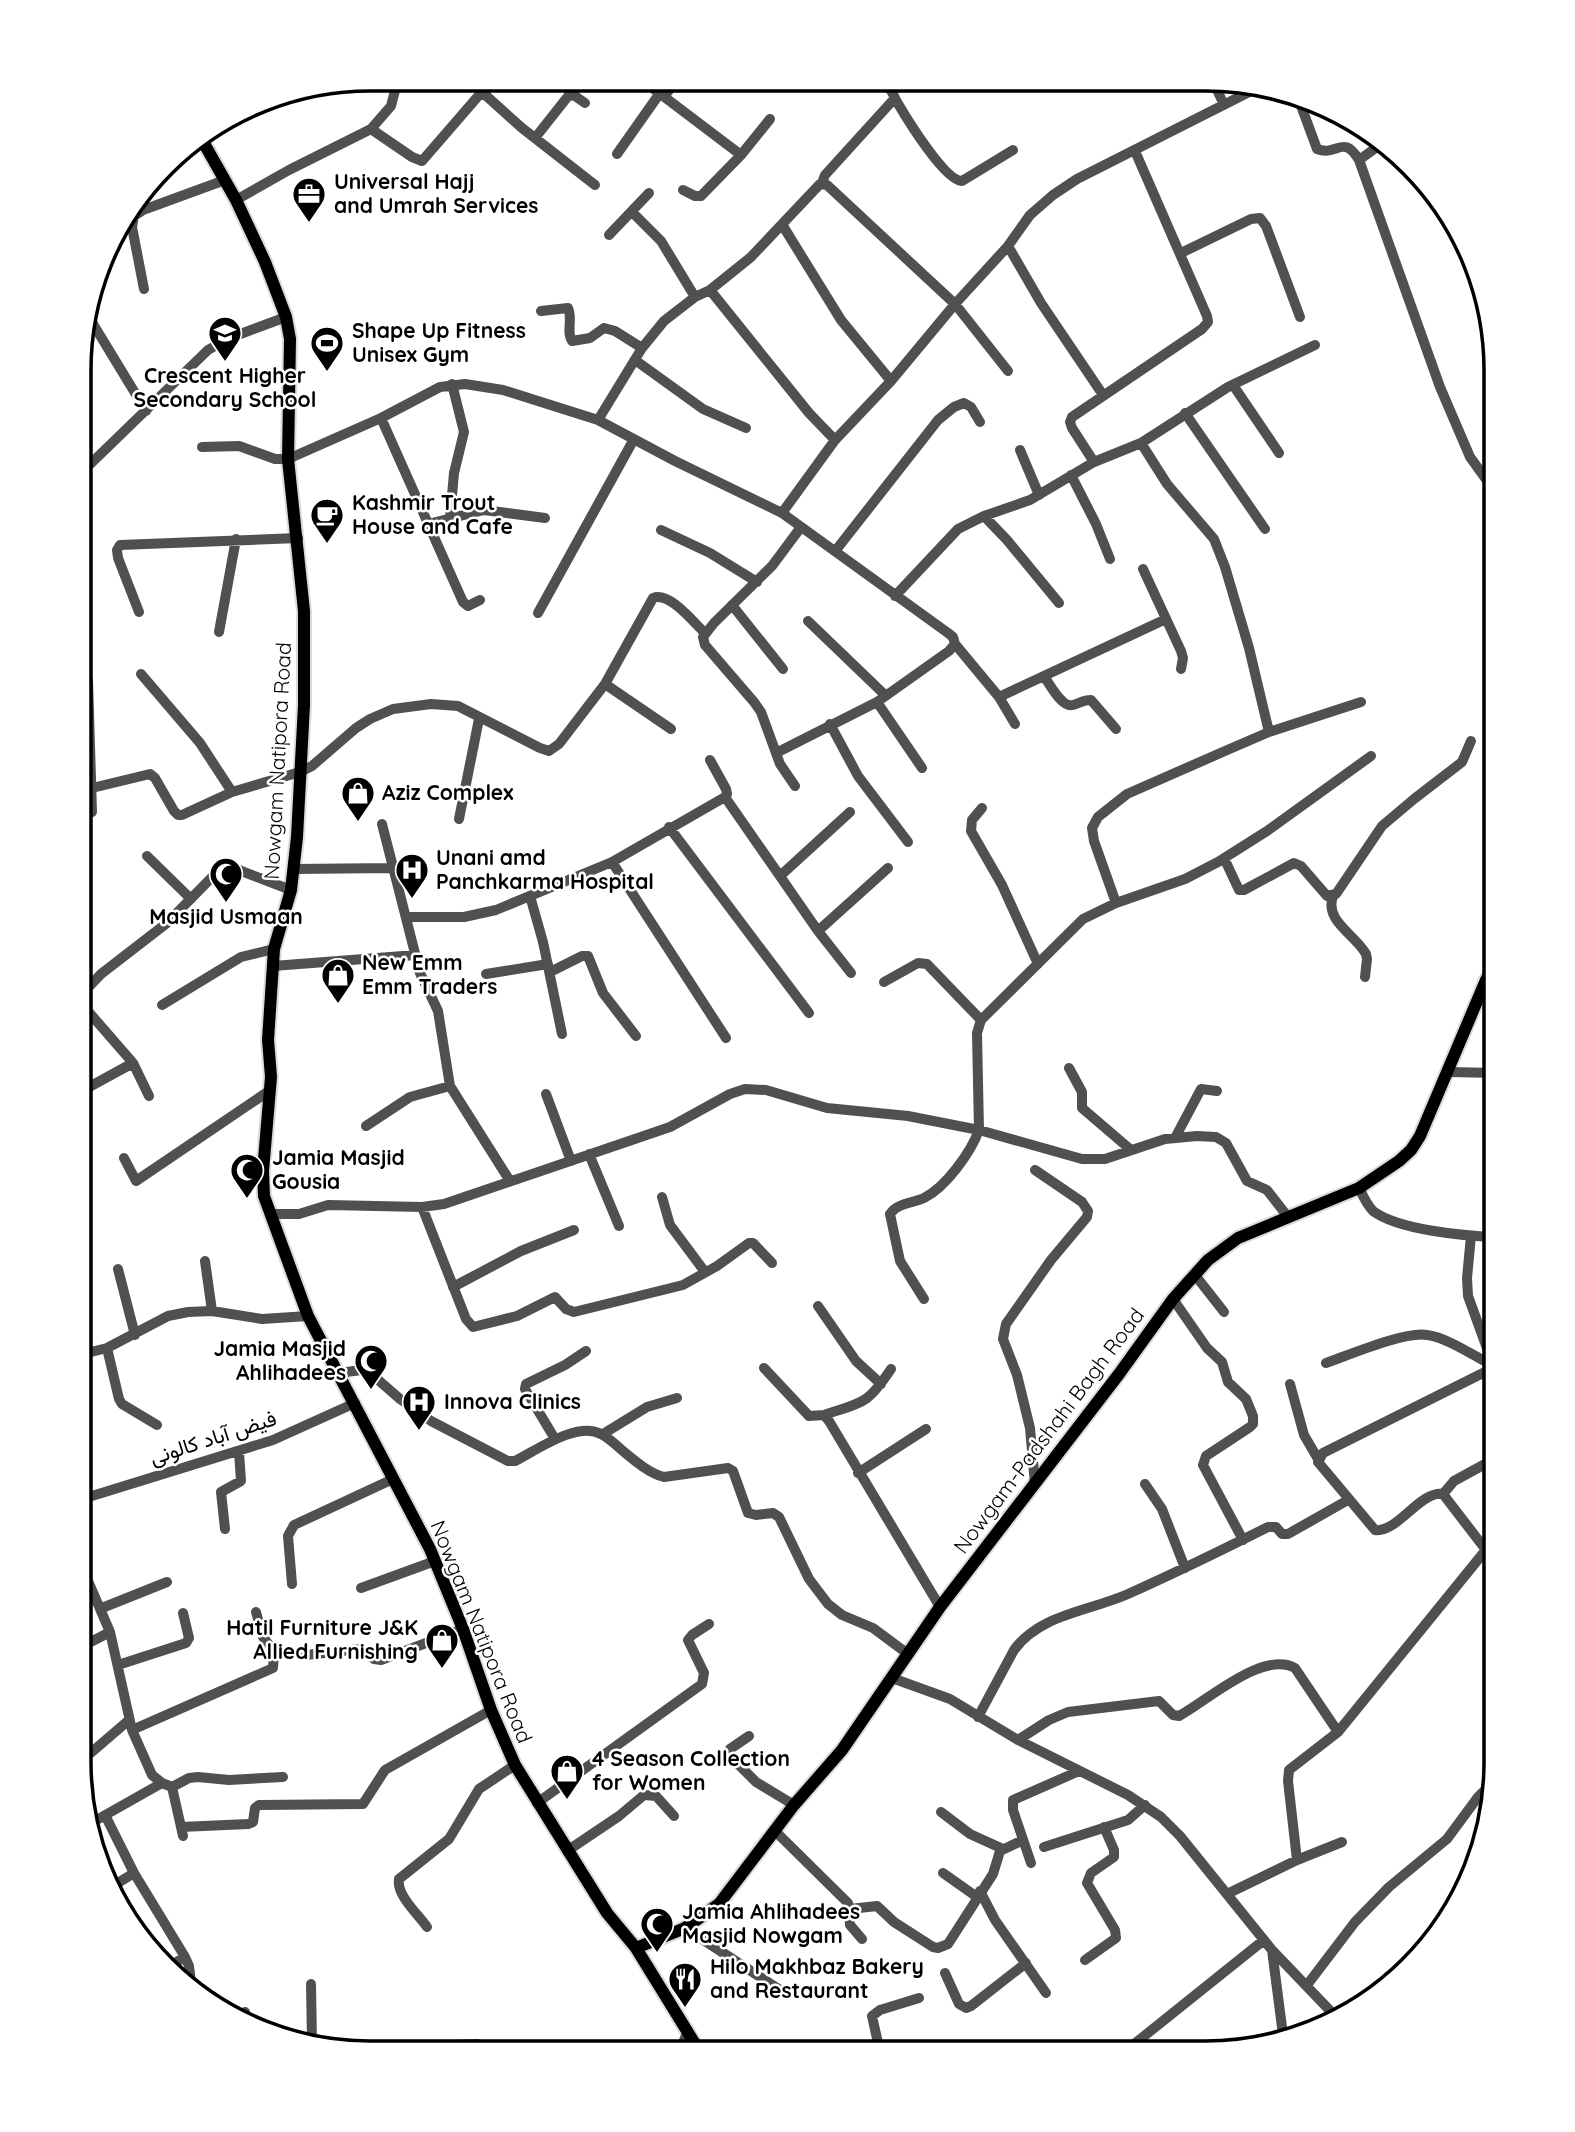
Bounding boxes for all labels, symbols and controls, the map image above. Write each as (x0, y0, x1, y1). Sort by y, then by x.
place label: Universal Hajj and Umrah Services (334, 168, 538, 218)
office icon: Universal Hajj and Umrah Services (290, 175, 328, 224)
school or university icon: Crescent Higher Secondary School (206, 314, 244, 363)
place label: Shape Up Fitness Unisex Gym (352, 317, 526, 367)
sports icon: Shape Up Fitness Unisex Gym (308, 324, 346, 373)
place label: Crescent Higher Secondary School (134, 362, 316, 412)
place label: Kashmir Trout House and Cafe (352, 489, 513, 539)
cafe icon: Kashmir Trout House and Cafe (308, 496, 346, 545)
street label: Nowgam Natipora Road (258, 642, 296, 880)
shop icon: Aziz Complex (339, 774, 377, 823)
place label: Aziz Complex (382, 779, 513, 805)
place label: Unani amd Panchkarma Hospital (436, 844, 654, 894)
hospital icon: Unani amd Panchkarma Hospital (393, 851, 431, 900)
mosque icon: Masjid Usmaan (207, 855, 245, 904)
place label: Masjid Usmaan (149, 903, 303, 929)
place label: New Emm Emm Traders (362, 949, 497, 999)
shop icon: New Emm Emm Traders (319, 956, 357, 1005)
place label: Jamia Masjid Gousia (272, 1144, 405, 1194)
mosque icon: Jamia Masjid Gousia (228, 1151, 266, 1200)
street label: Nowgam-Padshahi Bagh Road (947, 1303, 1149, 1558)
place label: Jamia Masjid Ahlihadees (213, 1335, 346, 1385)
mosque icon: Jamia Masjid Ahlihadees (352, 1342, 390, 1391)
hospital icon: Innova Clinics (400, 1383, 438, 1432)
place label: Innova Clinics (444, 1388, 581, 1414)
street label: فیض آباد کالونی (146, 1404, 280, 1471)
street label: Nowgam Natipora Road (425, 1517, 539, 1747)
place label: Hatil Furniture J&K Allied Furnishing (226, 1614, 418, 1664)
shop icon: Hatil Furniture J&K Allied Furnishing (423, 1621, 461, 1670)
place label: 4 Season Collection for Women (592, 1745, 790, 1795)
shop icon: 4 Season Collection for Women (548, 1752, 586, 1801)
place label: Jamia Ahlihadees Masjid Nowgam (682, 1898, 860, 1948)
mosque icon: Jamia Ahlihadees Masjid Nowgam (638, 1905, 676, 1954)
place label: Hilo Makhbaz Bakery and Restaurant (710, 1953, 924, 2003)
restaurant icon: Hilo Makhbaz Bakery and Restaurant (666, 1960, 704, 2009)

